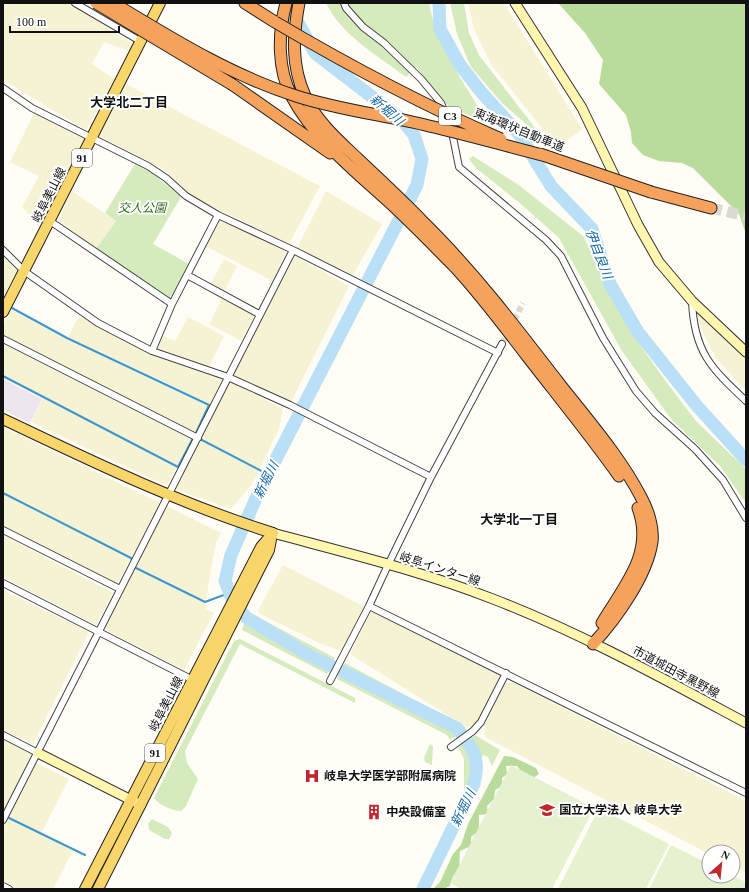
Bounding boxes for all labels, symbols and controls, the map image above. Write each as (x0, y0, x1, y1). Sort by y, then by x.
scale bar (10, 8, 119, 34)
text: 100 m (16, 15, 47, 29)
water label: 新堀川 (367, 92, 408, 130)
district label: 大学北二丁目 (90, 95, 168, 110)
street label: 東海環状自動車道 (472, 106, 566, 154)
road number: C3 (439, 107, 461, 125)
road number: 91 (72, 149, 92, 167)
street label: 岐阜美山線 (29, 165, 69, 225)
park label: 交人公園 (118, 201, 168, 215)
water label: 伊自良川 (583, 227, 616, 283)
water label: 新堀川 (250, 457, 282, 501)
district label: 大学北一丁目 (480, 512, 558, 527)
street label: 岐阜インター線 (398, 549, 482, 589)
street label: 市道城田寺黒野線 (630, 643, 722, 701)
street label: 岐阜美山線 (146, 674, 186, 734)
road number: 91 (145, 744, 165, 762)
hospital icon: 岐阜大学医学部附属病院 (303, 767, 321, 785)
place label: 岐阜大学医学部附属病院 (324, 769, 456, 783)
water label: 新堀川 (448, 785, 479, 829)
school or university icon: 国立大学法人 岐阜大学 (538, 801, 556, 819)
building icon: 中央設備室 (365, 803, 383, 821)
place label: 国立大学法人 岐阜大学 (559, 803, 682, 817)
place label: 中央設備室 (386, 805, 446, 819)
north arrow (701, 844, 741, 884)
text: N (719, 848, 732, 862)

